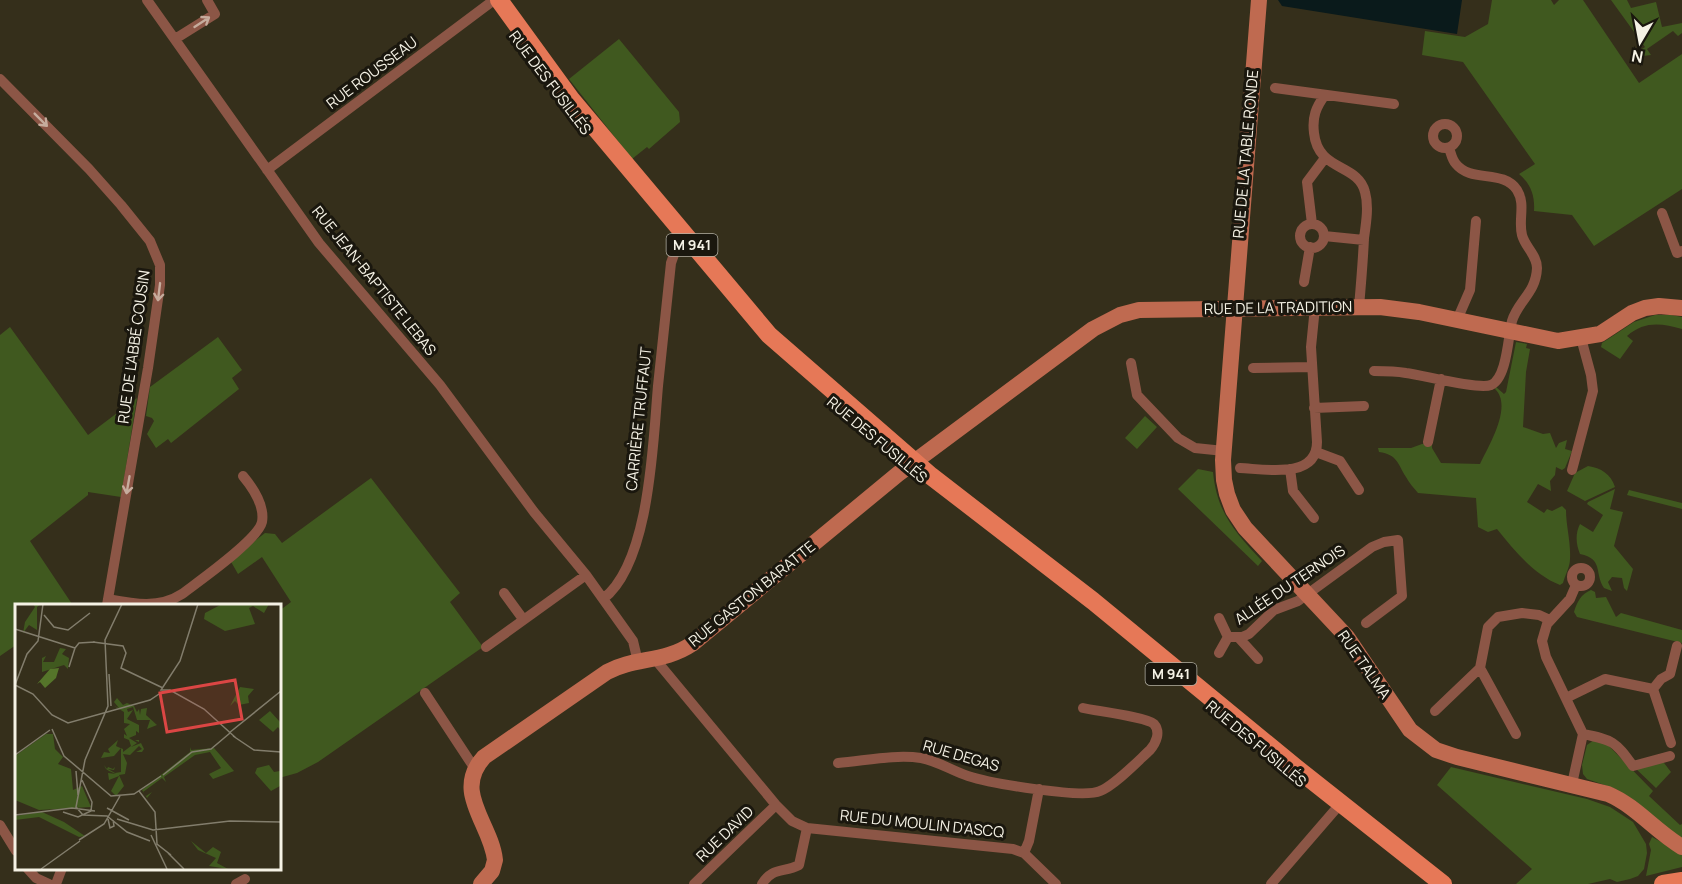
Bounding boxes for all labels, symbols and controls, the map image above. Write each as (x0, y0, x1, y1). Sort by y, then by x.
north arrow (1610, 12, 1670, 72)
one-way arrow (193, 16, 210, 29)
street label: RUE DES FUSILLÉS (504, 26, 596, 139)
street label: RUE ROUSSEAU (322, 31, 422, 114)
text: N (1630, 45, 1645, 69)
street label: RUE DE LA TABLE RONDE (1228, 69, 1263, 239)
one-way arrow (34, 113, 48, 128)
street label: RUE JEAN-BAPTISTE LEBAS (307, 201, 441, 360)
road number: M 941 (666, 234, 718, 256)
street label: RUE DE L'ABBÉ COUSIN (112, 269, 155, 425)
one-way arrow (153, 282, 164, 301)
street label: RUE DE LA TRADITION (1204, 296, 1352, 319)
street label: CARRIÈRE TRUFFAUT (621, 346, 657, 492)
street label: RUE DES FUSILLÉS (823, 391, 932, 488)
one-way arrow (122, 474, 133, 494)
street label: RUE GASTON BARATTE (684, 536, 819, 651)
street label: ALLÉE DU TERNOIS (1230, 540, 1349, 629)
inset map (15, 604, 280, 869)
street label: RUE TALMA (1333, 626, 1396, 704)
road number: M 941 (1146, 663, 1196, 685)
street label: RUE DES FUSILLÉS (1202, 695, 1311, 792)
street label: RUE DEGAS (921, 735, 1002, 776)
street label: RUE DAVID (691, 801, 758, 866)
street label: RUE DU MOULIN D'ASCQ (839, 804, 1005, 843)

